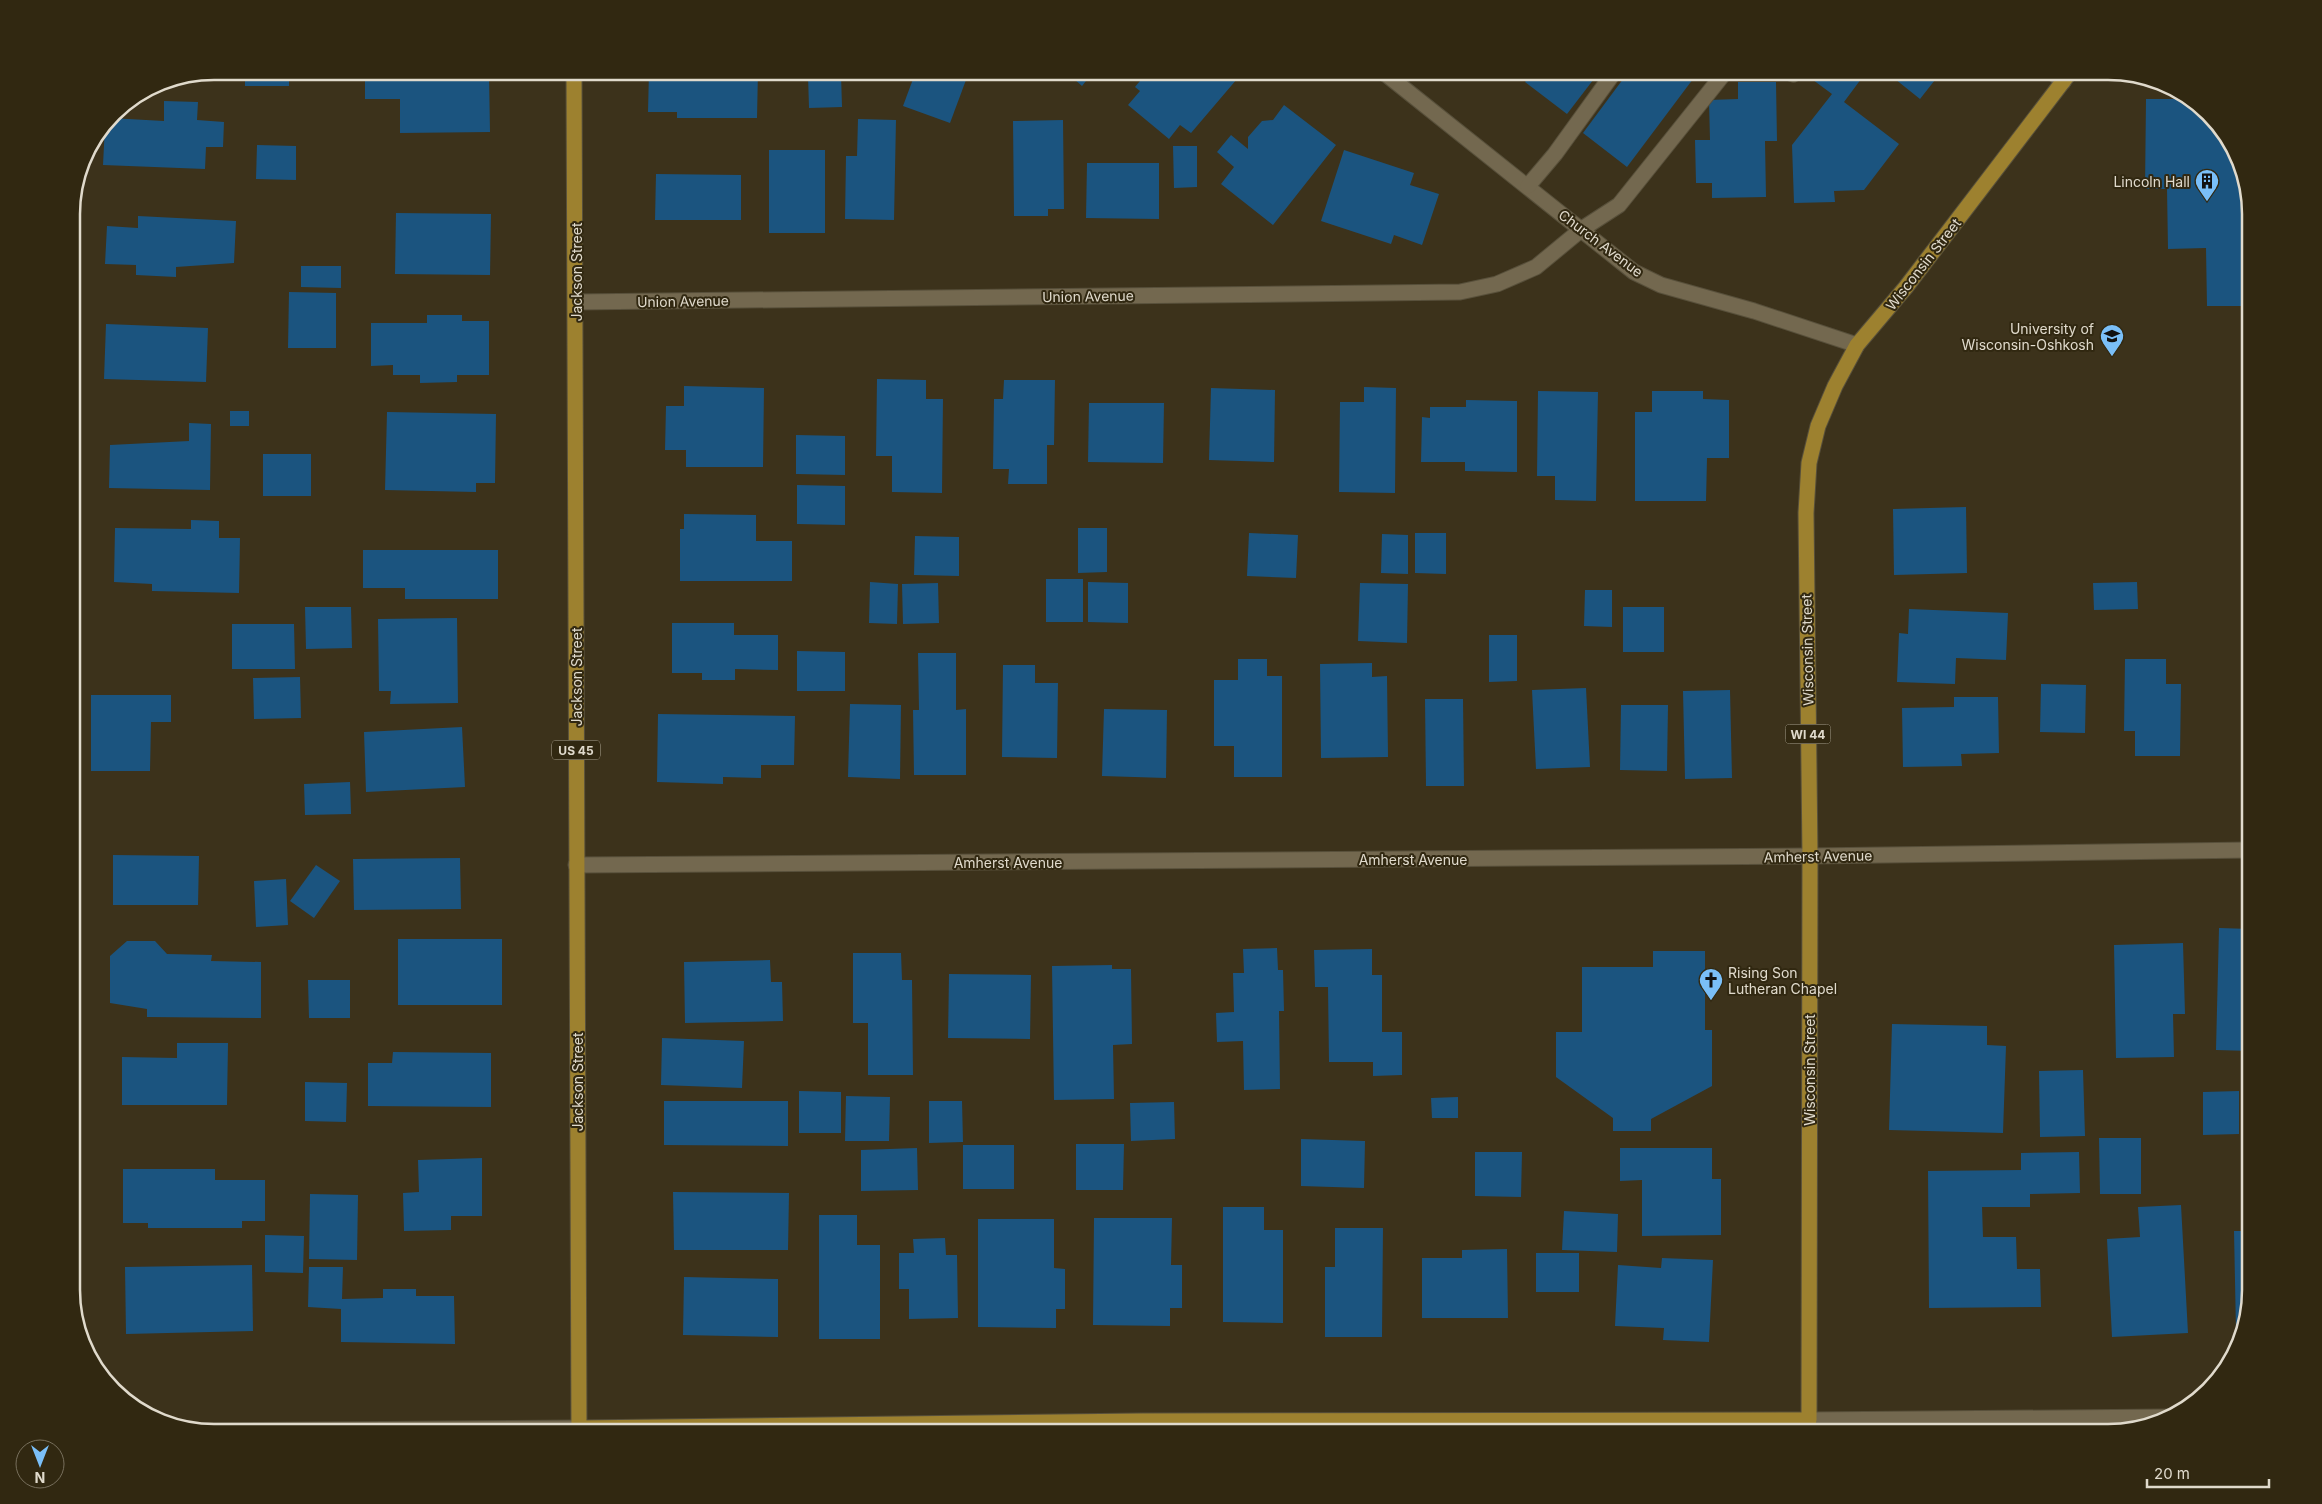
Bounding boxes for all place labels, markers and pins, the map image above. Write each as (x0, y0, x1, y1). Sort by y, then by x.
building icon: Lincoln Hall (2194, 168, 2220, 202)
place label: Lincoln Hall (2113, 173, 2190, 190)
place label: University of Wisconsin-Oshkosh (1961, 320, 2094, 353)
school or university icon: University of Wisconsin-Oshkosh (2099, 323, 2125, 357)
place label: Rising Son Lutheran Chapel (1728, 964, 1837, 997)
church icon: Rising Son Lutheran Chapel (1698, 967, 1724, 1001)

